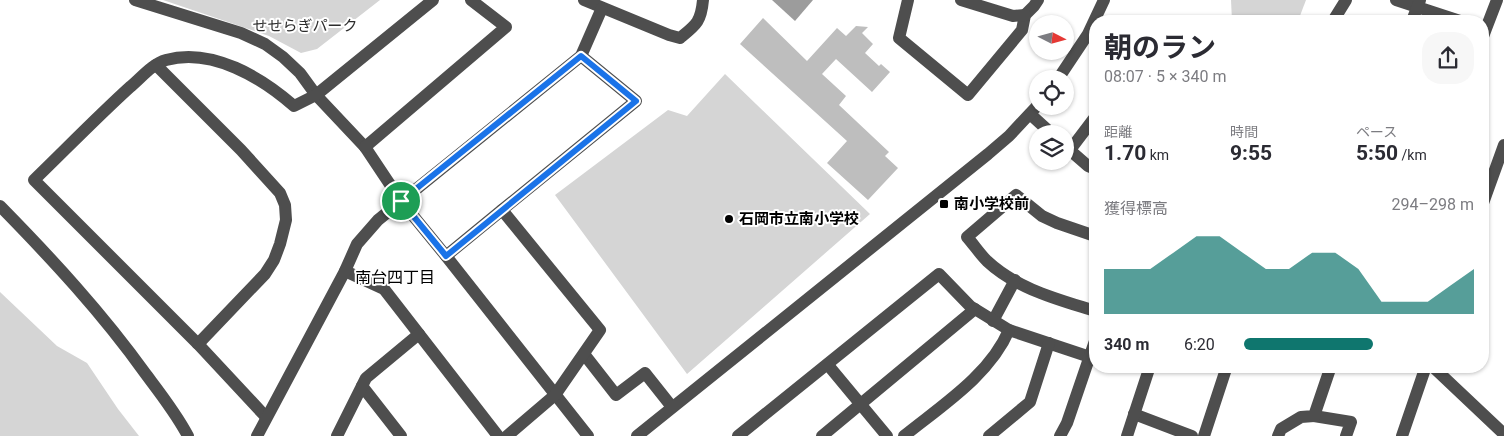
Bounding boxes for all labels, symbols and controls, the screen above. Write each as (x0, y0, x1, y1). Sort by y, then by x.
north arrow (1029, 15, 1074, 60)
map controls (1029, 15, 1074, 170)
park label: せせらぎパーク (252, 17, 358, 35)
text: 朝のラン (1104, 31, 1216, 64)
button: share (1422, 32, 1474, 84)
text: 08:07 · 5 × 340 m (1104, 67, 1226, 86)
button: locate (1029, 70, 1074, 115)
text: 距離 (1104, 124, 1132, 140)
text: 時間 (1230, 124, 1258, 140)
text: ペース (1356, 124, 1397, 140)
button: layers (1029, 125, 1074, 170)
text: 1.70 (1104, 141, 1146, 165)
text: 9:55 (1230, 141, 1272, 165)
text: 5:50 (1356, 141, 1398, 165)
text: km (1146, 147, 1169, 163)
text: /km (1398, 147, 1427, 163)
pin (380, 180, 422, 222)
icon: arrive (387, 187, 415, 215)
place label: 南小学校前 (954, 195, 1029, 213)
text: 294–298 m (1392, 195, 1474, 214)
marker: 南小学校前 (938, 198, 950, 210)
text: 獲得標高 (1104, 199, 1168, 218)
place label: 石岡市立南小学校 (739, 210, 859, 228)
marker: 石岡市立南小学校 (723, 213, 735, 225)
district label: 南台四丁目 (355, 268, 435, 287)
text: 340 m (1104, 335, 1149, 354)
text: 6:20 (1184, 335, 1215, 354)

